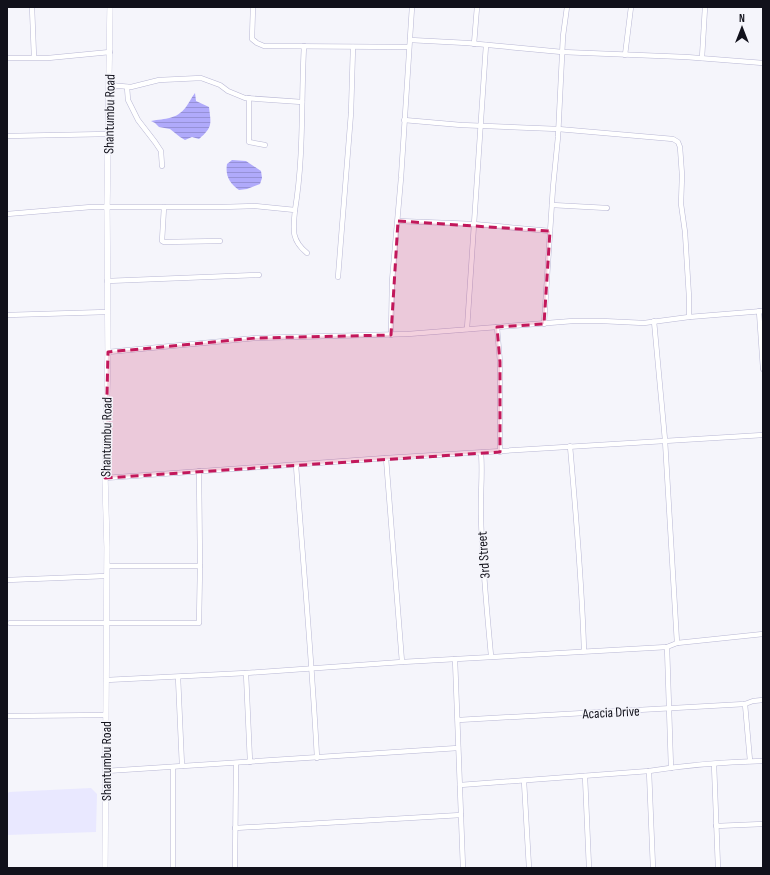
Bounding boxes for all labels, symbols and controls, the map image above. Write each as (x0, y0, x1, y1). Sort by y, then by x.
north arrow (722, 8, 762, 48)
text: N (739, 12, 745, 25)
street label: Shantumbu Road (100, 74, 119, 154)
street label: Shantumbu Road (97, 397, 116, 477)
street label: 3rd Street (473, 531, 494, 579)
street label: Acacia Drive (581, 703, 640, 723)
street label: Shantumbu Road (98, 721, 115, 801)

